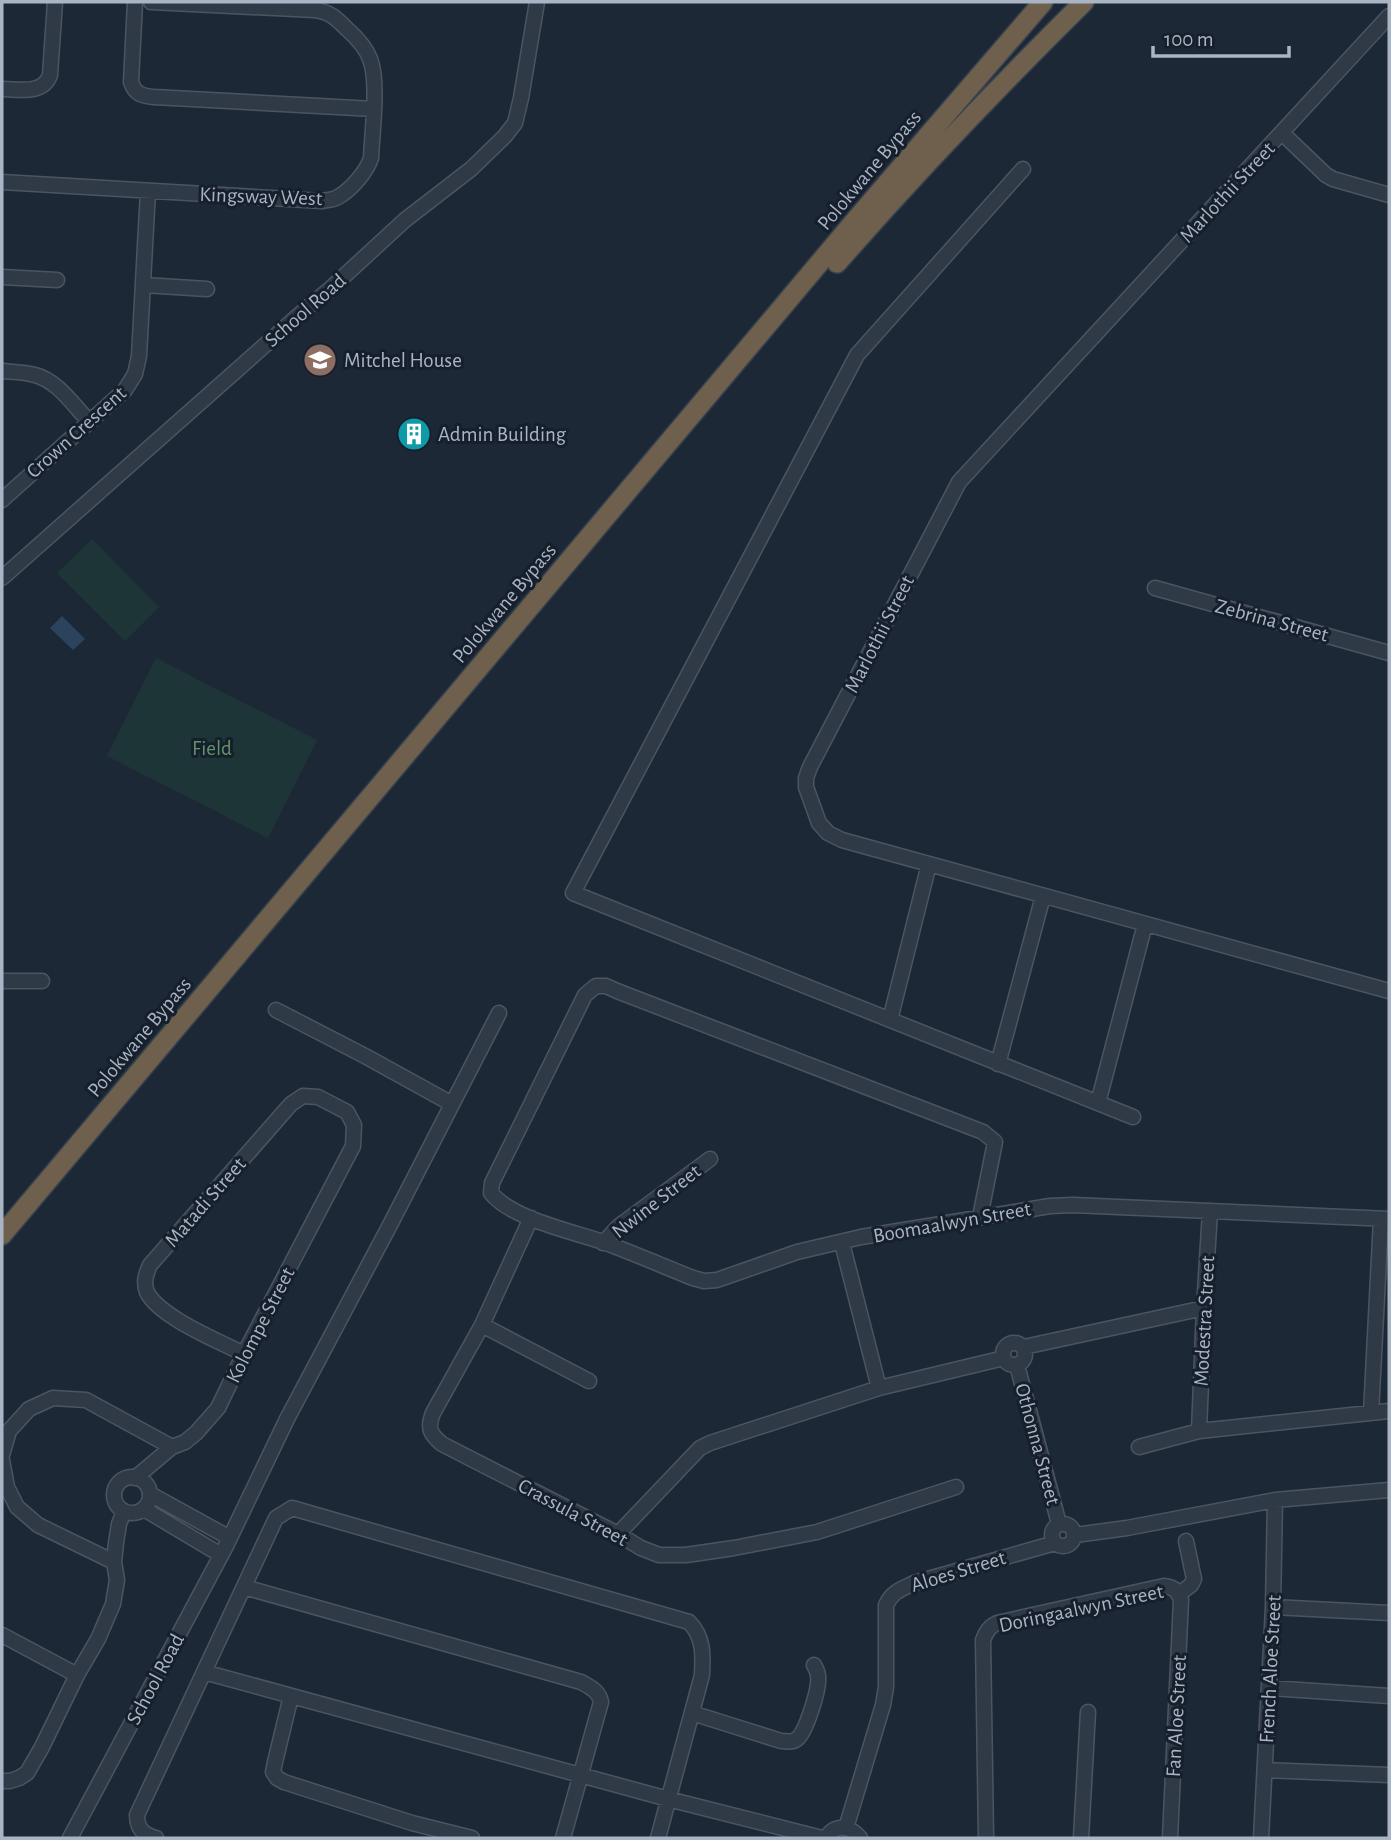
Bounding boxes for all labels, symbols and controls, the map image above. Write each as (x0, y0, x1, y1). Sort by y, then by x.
scale bar (1153, 14, 1290, 58)
text: 100 m (1164, 29, 1214, 50)
street label: Polokwane Bypass (813, 107, 925, 234)
street label: Marlothii Street (1176, 138, 1279, 247)
street label: Kingsway West (199, 184, 323, 209)
street label: School Road (261, 270, 350, 351)
school or university icon: Mitchel House (301, 341, 339, 379)
place label: Mitchel House (344, 350, 462, 371)
street label: Crown Crescent (23, 382, 130, 482)
building icon: Admin Building (395, 415, 433, 453)
place label: Admin Building (438, 424, 567, 445)
street label: Polokwane Bypass (448, 540, 560, 667)
street label: Marlothii Street (841, 572, 918, 696)
street label: Zebrina Street (1213, 595, 1331, 646)
park label: Field (192, 738, 232, 759)
street label: Polokwane Bypass (83, 974, 195, 1101)
street label: Matadi Street (161, 1153, 250, 1251)
street label: Nwine Street (608, 1160, 705, 1242)
street label: Boomaalwyn Street (872, 1198, 1033, 1247)
street label: Modestra Street (1191, 1255, 1218, 1387)
street label: Kolompe Street (222, 1264, 299, 1386)
street label: Othonna Street (1011, 1381, 1064, 1508)
street label: Crassula Street (514, 1475, 631, 1550)
street label: Aloes Street (908, 1547, 1008, 1596)
street label: Doringaalwyn Street (997, 1581, 1166, 1636)
street label: French Aloe Street (1256, 1594, 1285, 1744)
street label: School Road (123, 1630, 188, 1728)
street label: Fan Aloe Street (1163, 1654, 1190, 1778)

